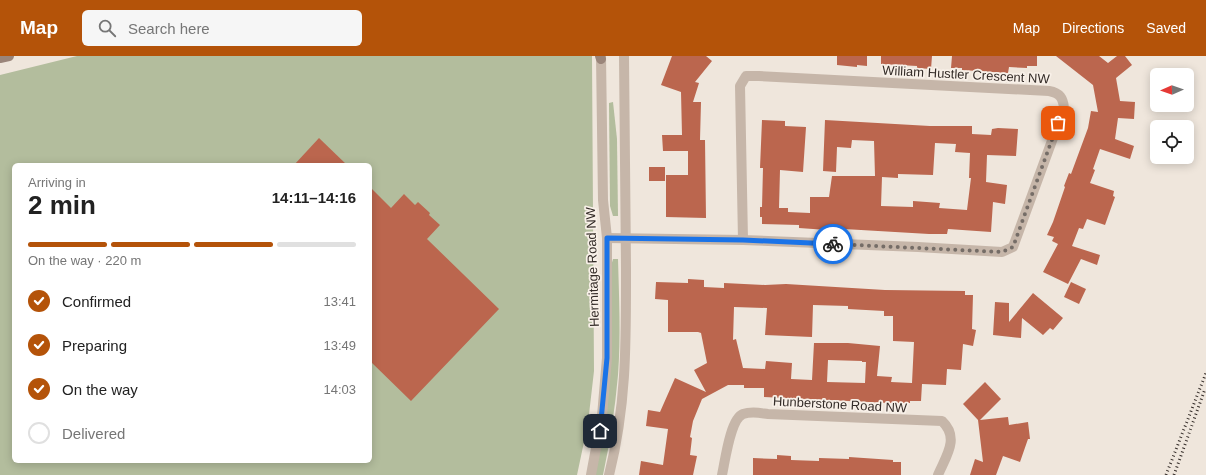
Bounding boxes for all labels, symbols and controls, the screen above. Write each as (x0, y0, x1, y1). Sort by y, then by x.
search box (82, 10, 362, 46)
text: Map (20, 17, 58, 38)
icon: search (96, 17, 118, 39)
text: Search here (128, 20, 210, 37)
text: Map (1013, 20, 1040, 36)
text: Directions (1062, 20, 1124, 36)
text: Saved (1146, 20, 1186, 36)
street label: William Hustler Crescent NW (882, 63, 1051, 86)
north arrow (1150, 68, 1194, 112)
map controls (1150, 68, 1194, 164)
pin (1041, 106, 1075, 140)
icon: bag (1047, 112, 1069, 134)
button: locate (1150, 120, 1194, 164)
text: Arriving in (28, 175, 86, 190)
text: 14:11–14:16 (272, 189, 356, 206)
text: 2 min (28, 190, 96, 220)
street label: Hermitage Road NW (583, 206, 602, 327)
courier (813, 224, 853, 264)
icon: bike (822, 233, 844, 255)
text: On the way · 220 m (28, 253, 141, 268)
icon: check (28, 290, 50, 312)
text: Confirmed (62, 293, 131, 310)
text: 13:41 (323, 294, 356, 309)
icon: check (28, 334, 50, 356)
text: Preparing (62, 337, 127, 354)
text: 13:49 (323, 338, 356, 353)
icon: check (28, 378, 50, 400)
text: On the way (62, 381, 138, 398)
text: 14:03 (323, 382, 356, 397)
street label: Hunberstone Road NW (772, 393, 908, 416)
pin (583, 414, 617, 448)
icon: home (589, 420, 611, 442)
text: Delivered (62, 425, 125, 442)

